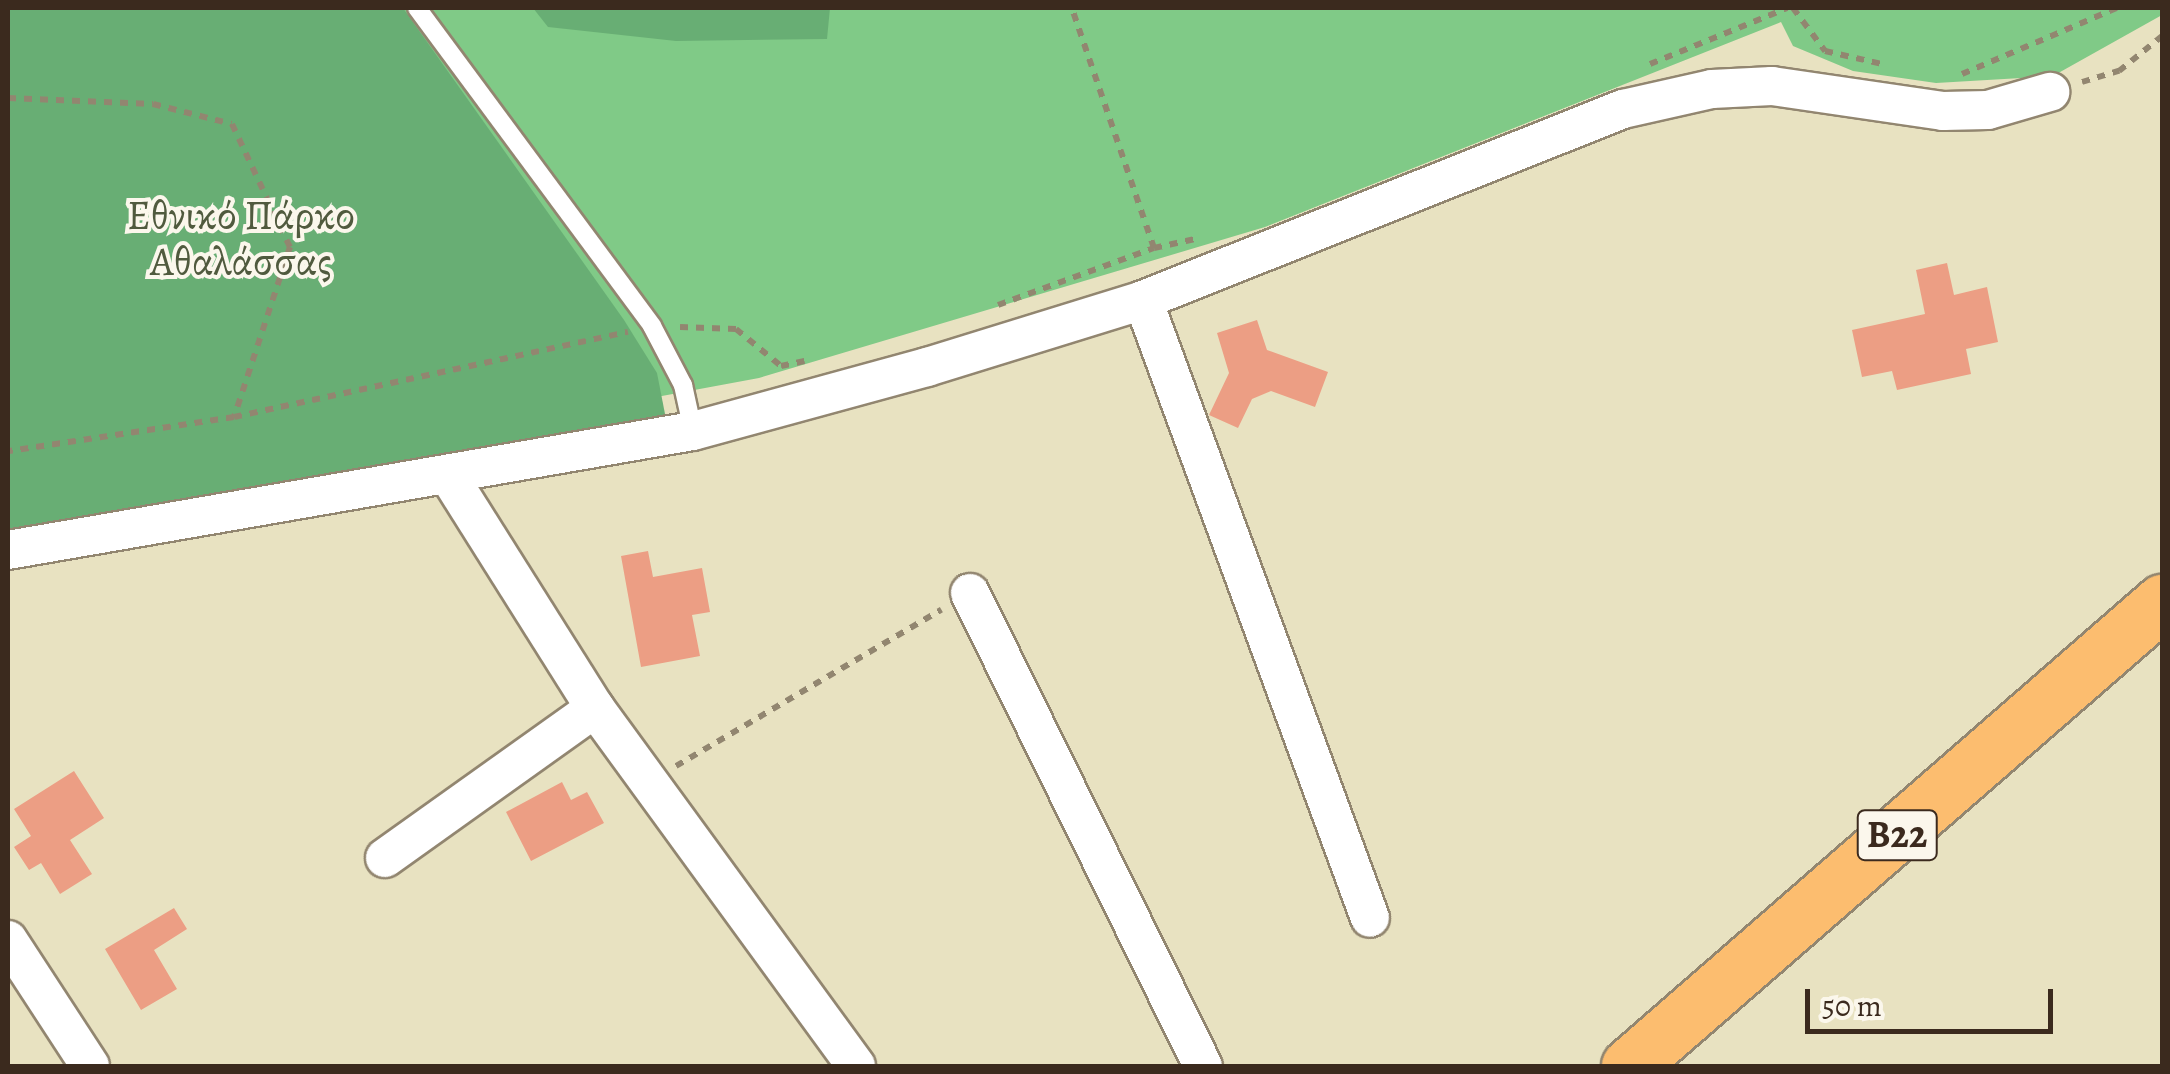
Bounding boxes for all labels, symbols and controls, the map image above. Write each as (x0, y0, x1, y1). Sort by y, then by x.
park label: Εθνικό Πάρκο Αθαλάσσας (127, 192, 355, 286)
road number: B22 (1854, 802, 1940, 868)
scale bar (1810, 969, 2058, 1031)
text: 50 m (1822, 986, 1882, 1026)

